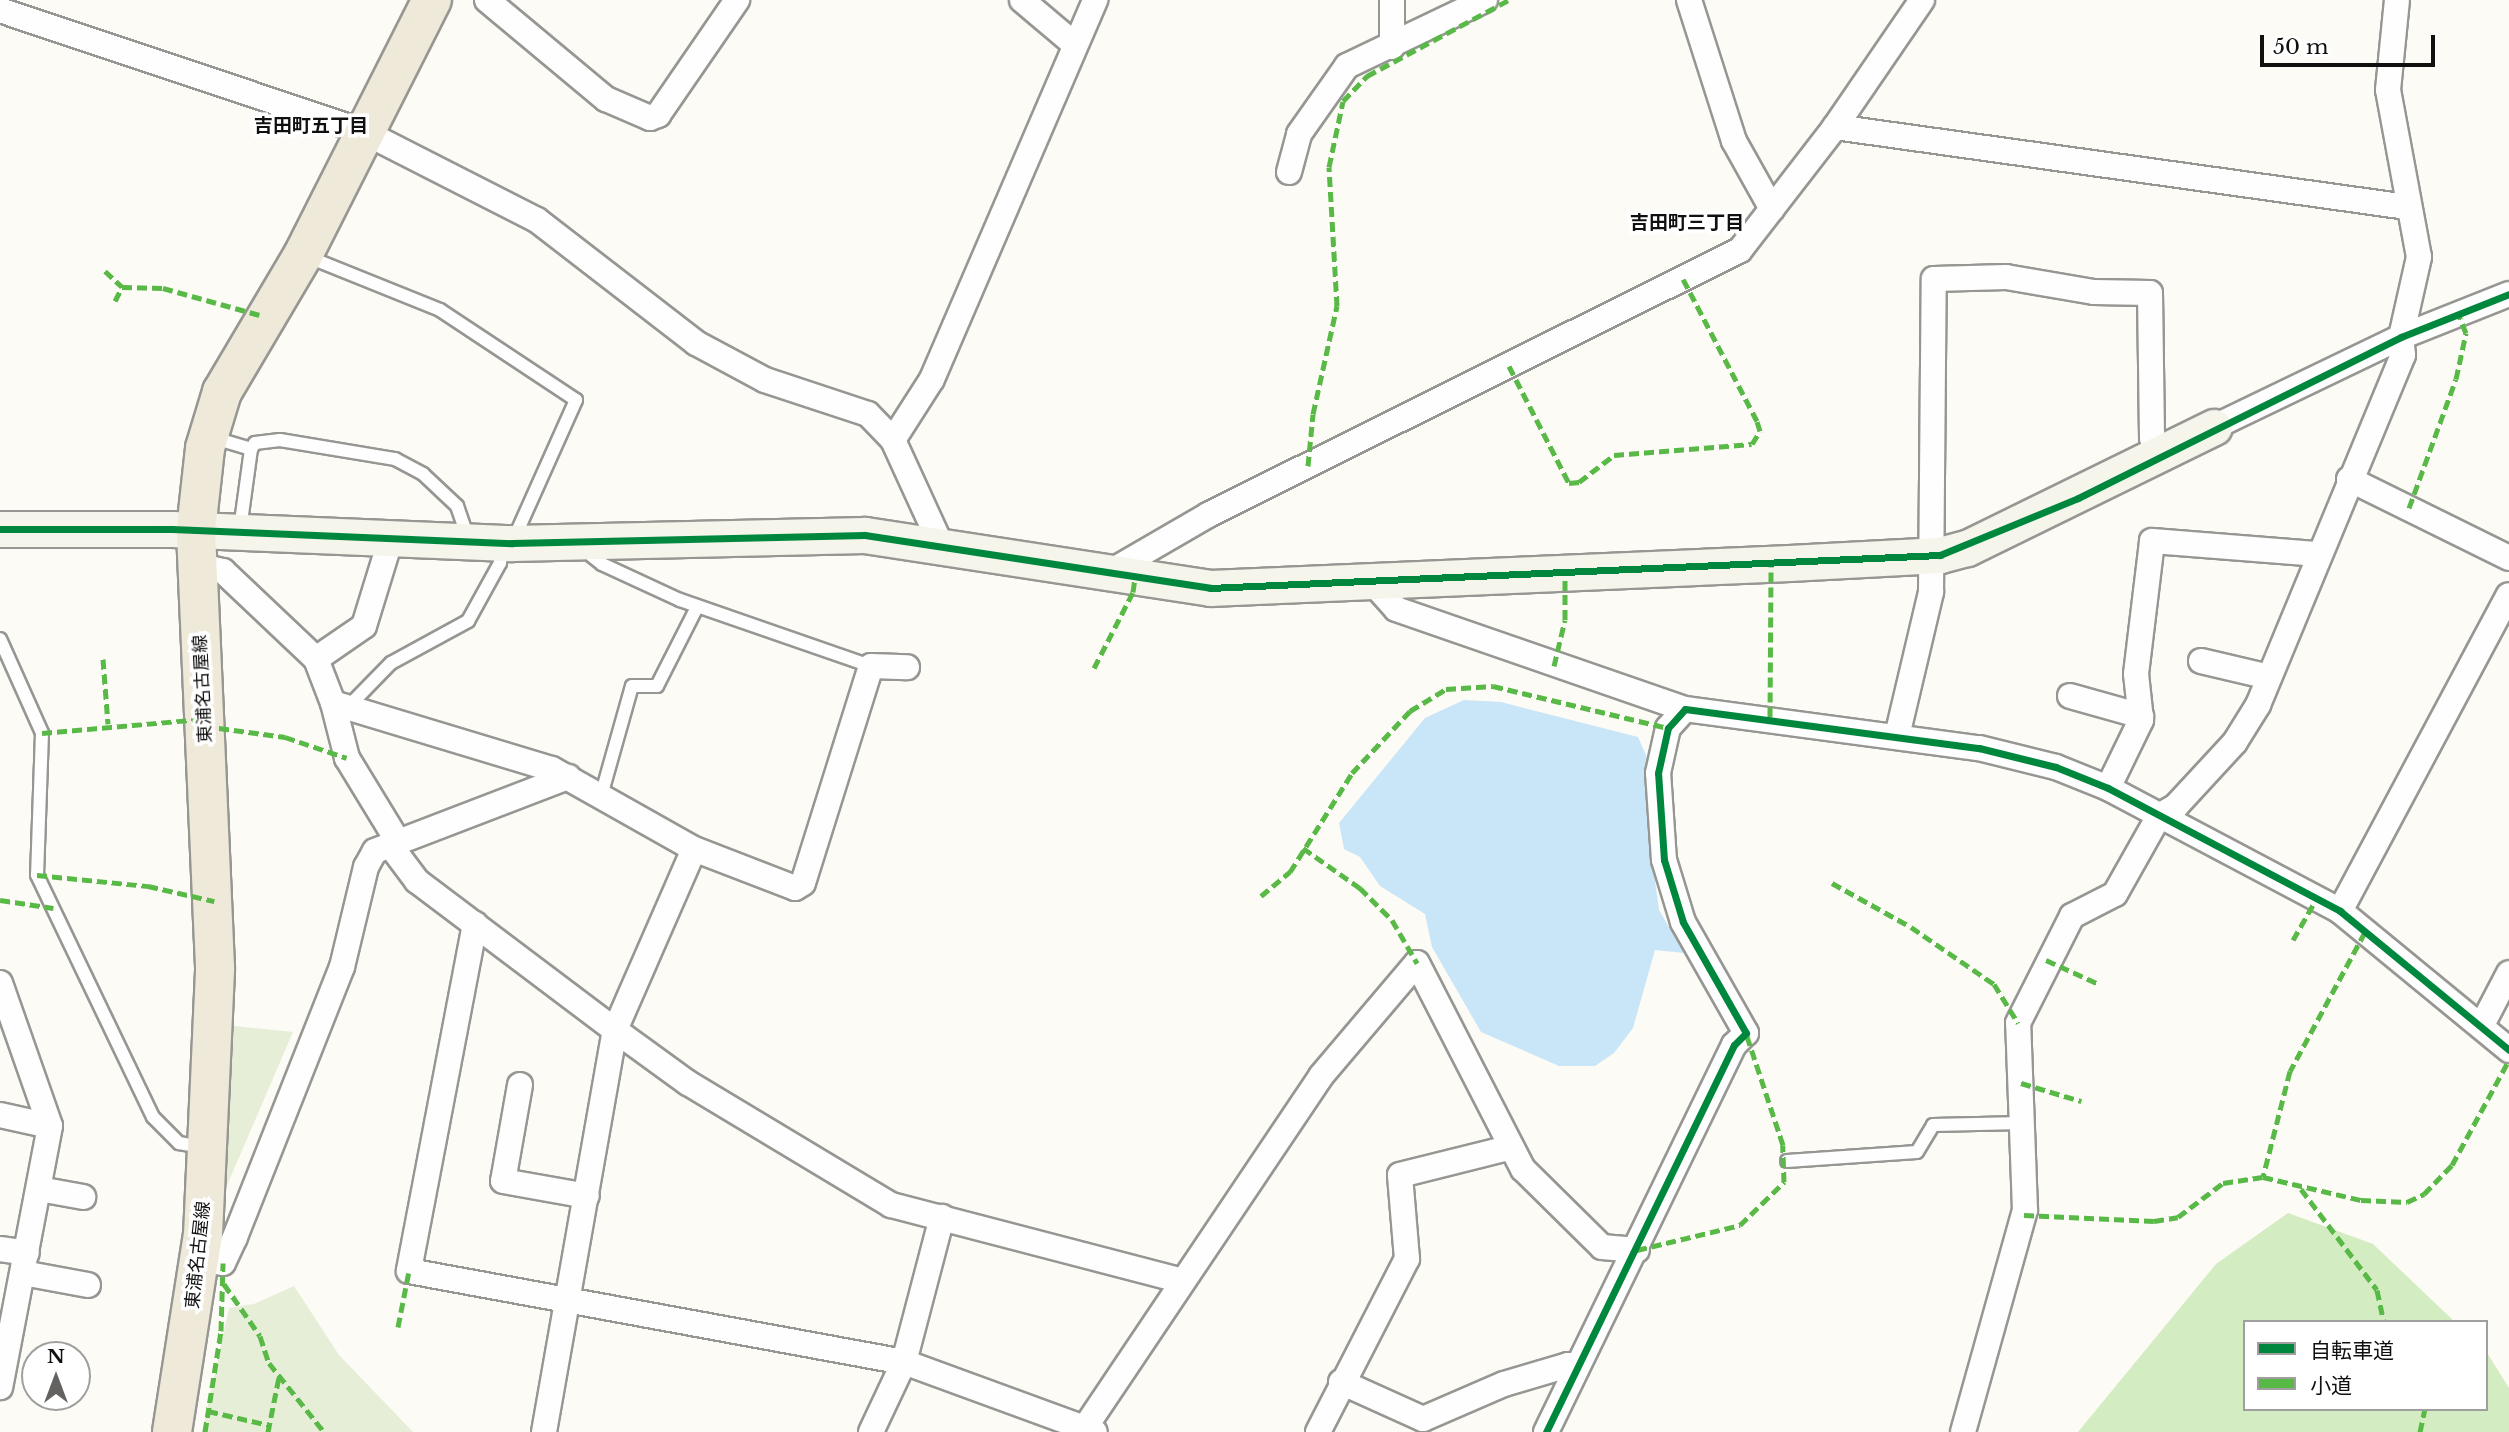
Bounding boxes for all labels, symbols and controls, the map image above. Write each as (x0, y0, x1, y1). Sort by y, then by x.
scale bar (2264, 21, 2439, 65)
text: 50 m (2273, 34, 2328, 60)
district label: 吉田町五丁目 (254, 115, 368, 137)
district label: 吉田町三丁目 (1630, 212, 1744, 234)
street label: 東浦名古屋線 (189, 635, 217, 743)
street label: 東浦名古屋線 (182, 1200, 214, 1310)
legend (2243, 1320, 2488, 1411)
text: 自転車道 (2310, 1338, 2394, 1364)
north arrow (21, 1341, 91, 1411)
text: N (47, 1345, 65, 1368)
text: 小道 (2310, 1373, 2352, 1399)

